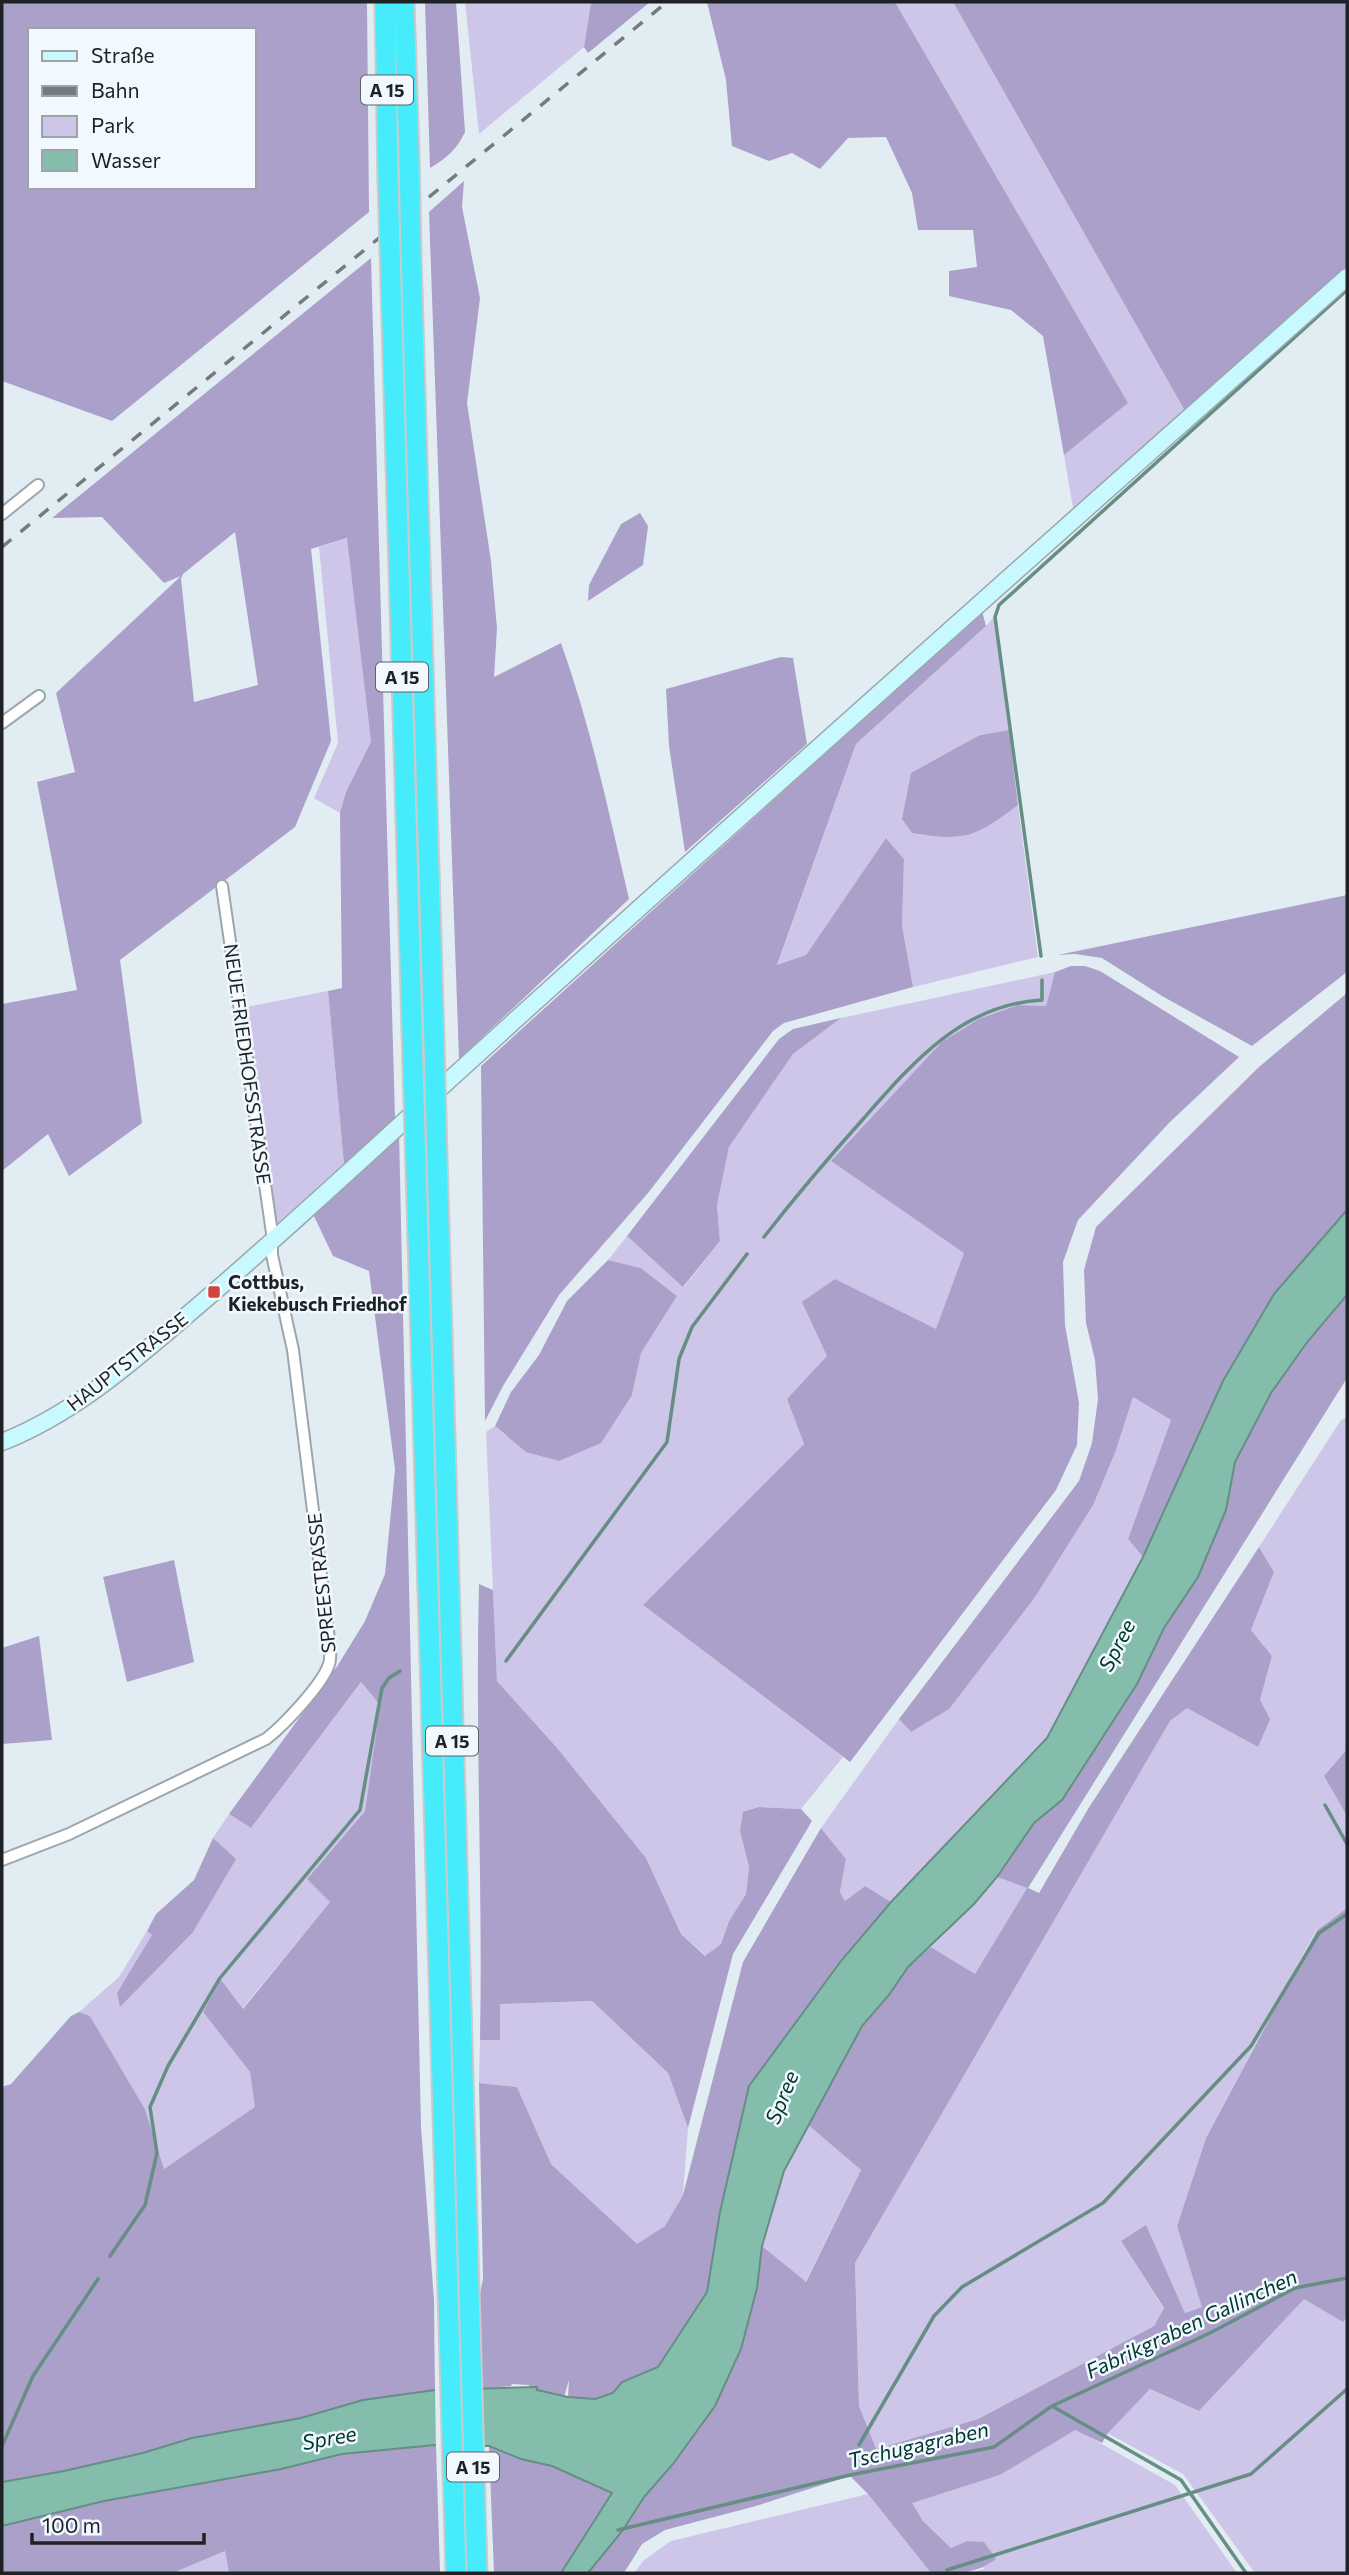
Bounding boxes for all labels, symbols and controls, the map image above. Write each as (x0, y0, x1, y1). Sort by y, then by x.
legend (28, 28, 256, 189)
text: Straße (91, 42, 155, 67)
road number: A 15 (361, 76, 413, 104)
text: Bahn (91, 77, 140, 102)
text: Park (91, 112, 135, 137)
text: Wasser (91, 147, 161, 172)
road number: A 15 (376, 662, 428, 692)
street label: NEUE FRIEDHOFSSTRASSE (220, 942, 276, 1186)
place label: Cottbus, Kiekebusch Friedhof (228, 1270, 407, 1315)
marker: Cottbus, Kiekebusch Friedhof (206, 1284, 222, 1300)
street label: HAUPTSTRASSE (62, 1307, 192, 1415)
street label: SPREESTRASSE (302, 1512, 340, 1654)
water label: Spree (1092, 1615, 1140, 1675)
road number: A 15 (426, 1726, 478, 1756)
water label: Spree (759, 2067, 803, 2127)
water label: Fabrikgraben Gallinchen (1081, 2263, 1301, 2383)
water label: Tschugagraben (845, 2416, 991, 2472)
water label: Spree (300, 2420, 358, 2454)
road number: A 15 (447, 2452, 499, 2482)
scale bar (32, 2502, 203, 2546)
text: 100 m (42, 2512, 101, 2537)

